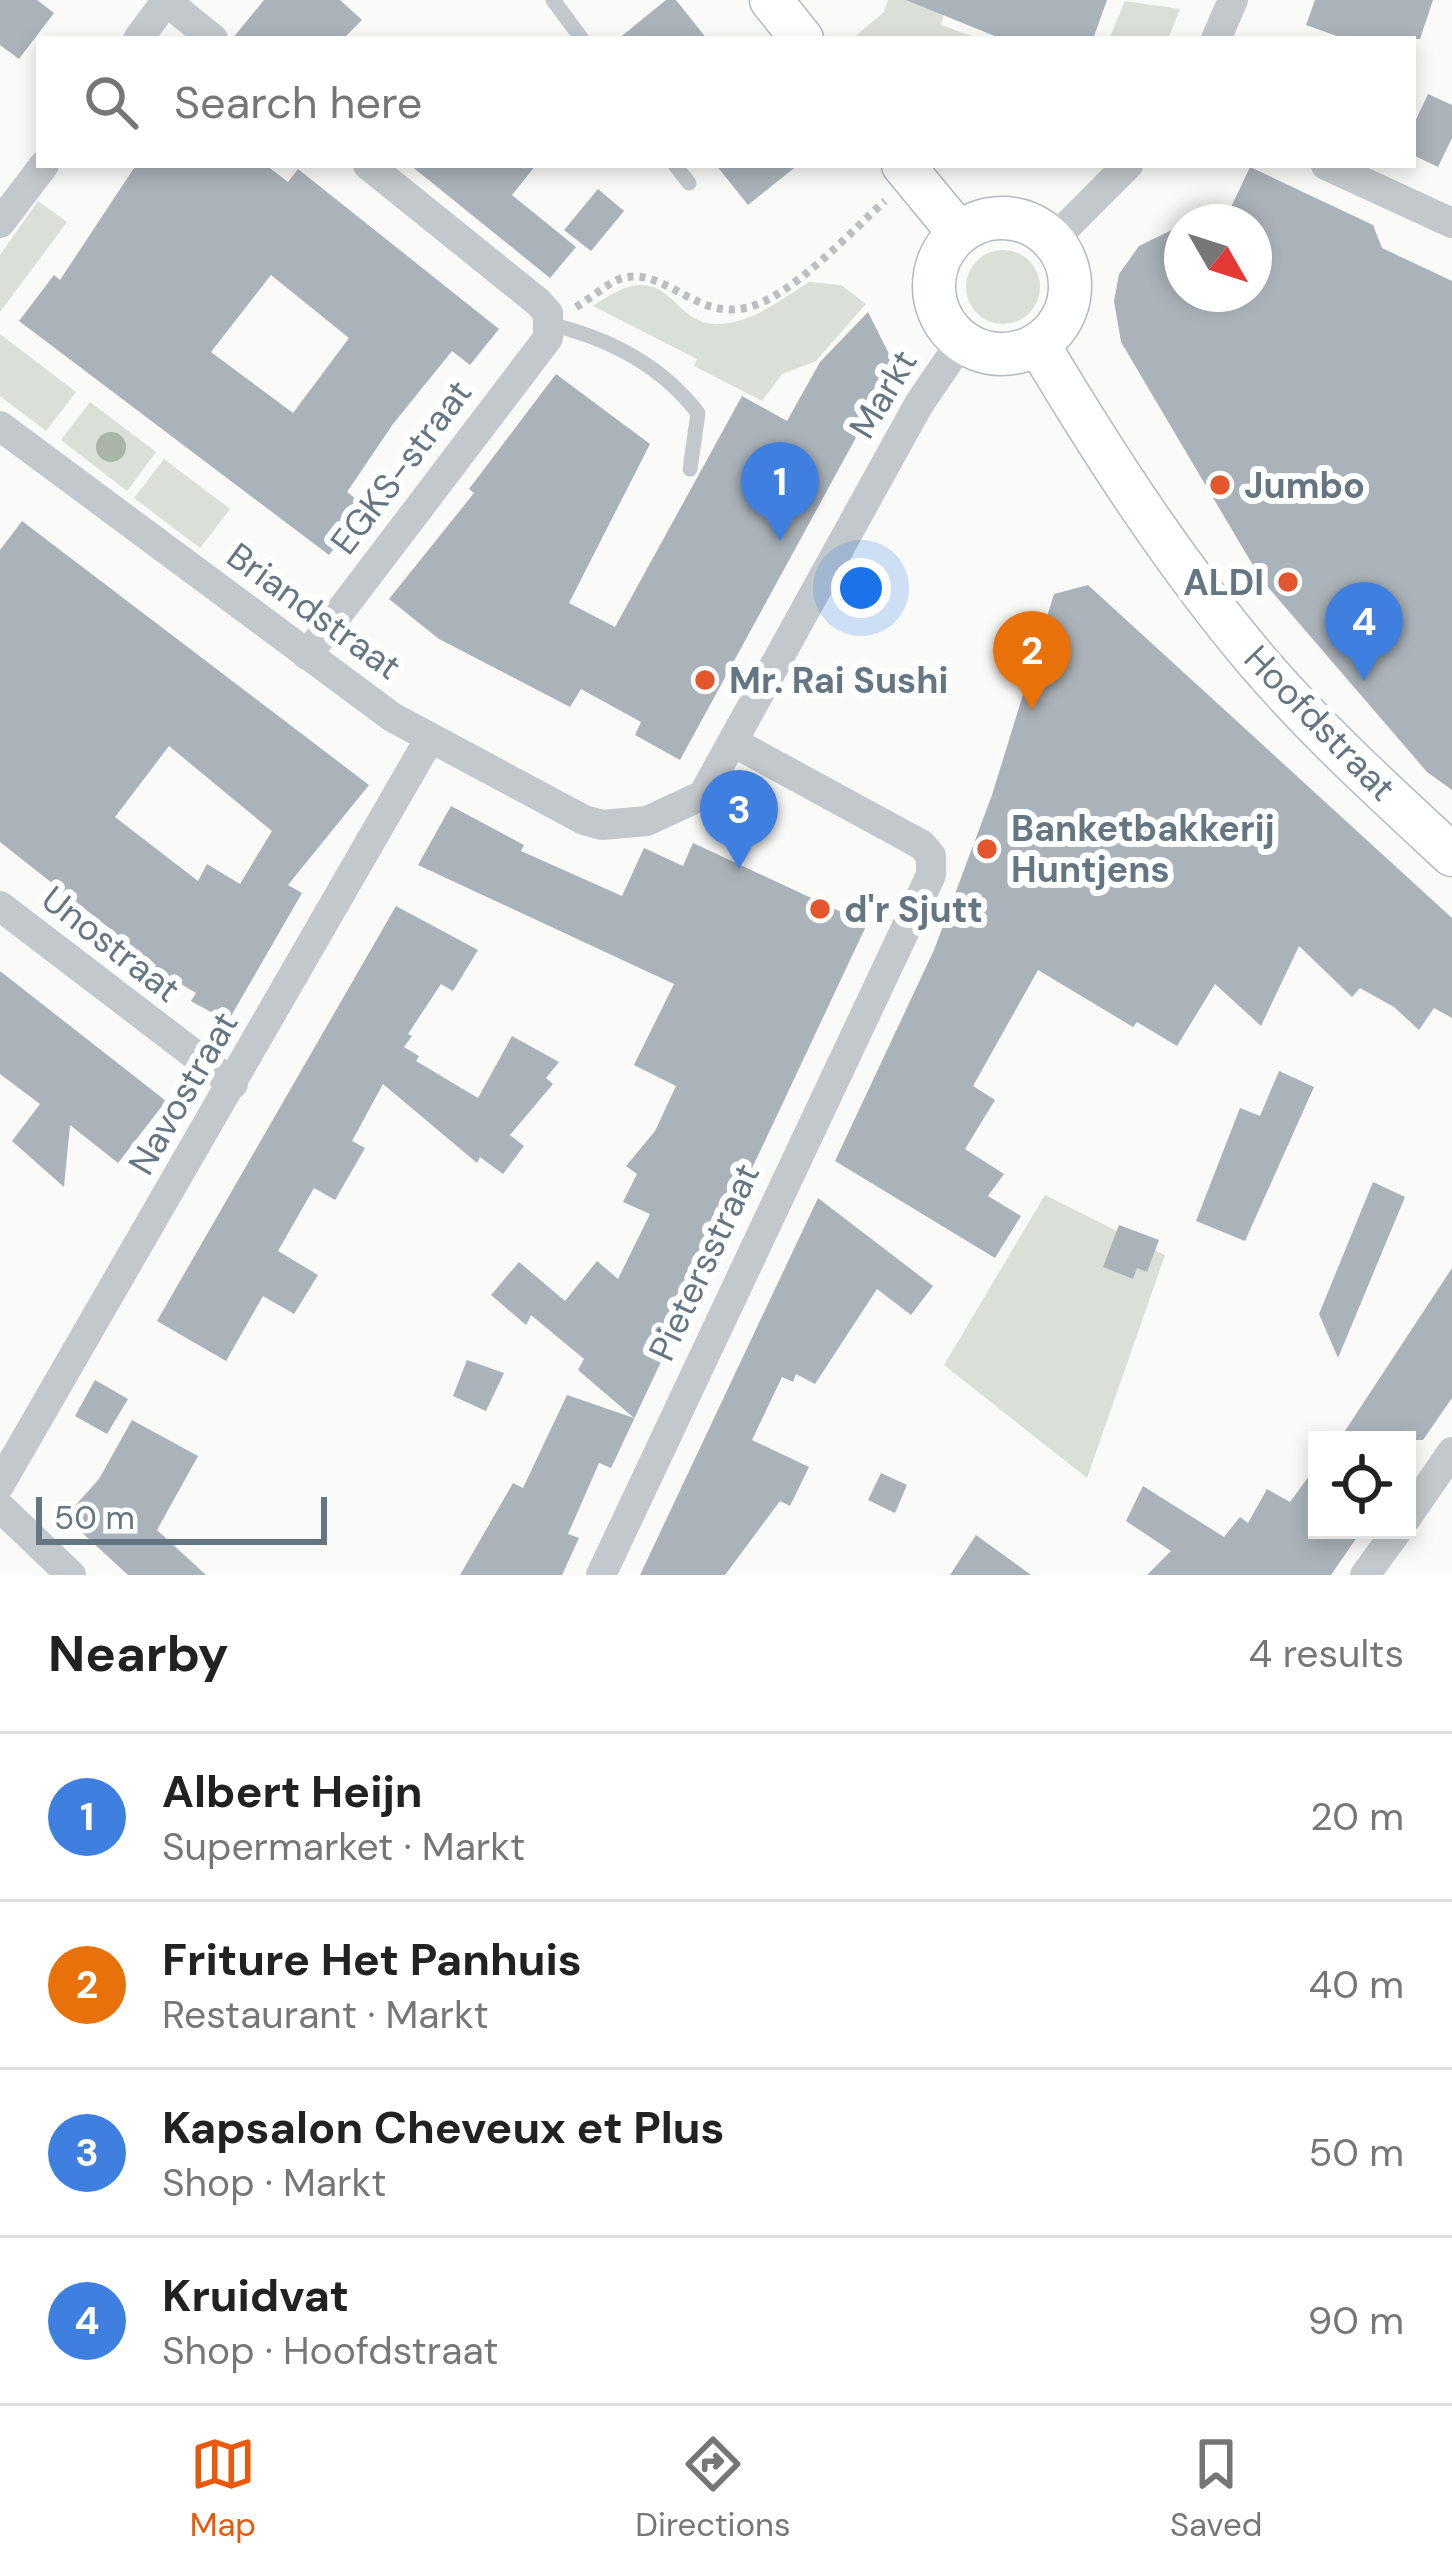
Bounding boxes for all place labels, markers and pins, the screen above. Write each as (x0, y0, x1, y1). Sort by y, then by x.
pin: 1 (741, 442, 819, 541)
place label: Jumbo (1244, 462, 1365, 509)
marker: Jumbo (1207, 472, 1233, 498)
place label: ALDI (1183, 559, 1264, 606)
marker: ALDI (1275, 569, 1301, 595)
pin: 4 (1325, 582, 1403, 681)
pin: 2 (993, 611, 1071, 710)
place label: Mr. Rai Sushi (729, 657, 948, 704)
marker: Mr. Rai Sushi (692, 667, 718, 693)
pin: 3 (700, 770, 778, 869)
place label: Banketbakkerij Huntjens (1011, 805, 1275, 893)
marker: Banketbakkerij Huntjens (974, 836, 1000, 862)
place label: d'r Sjutt (844, 886, 983, 933)
marker: d'r Sjutt (807, 896, 833, 922)

